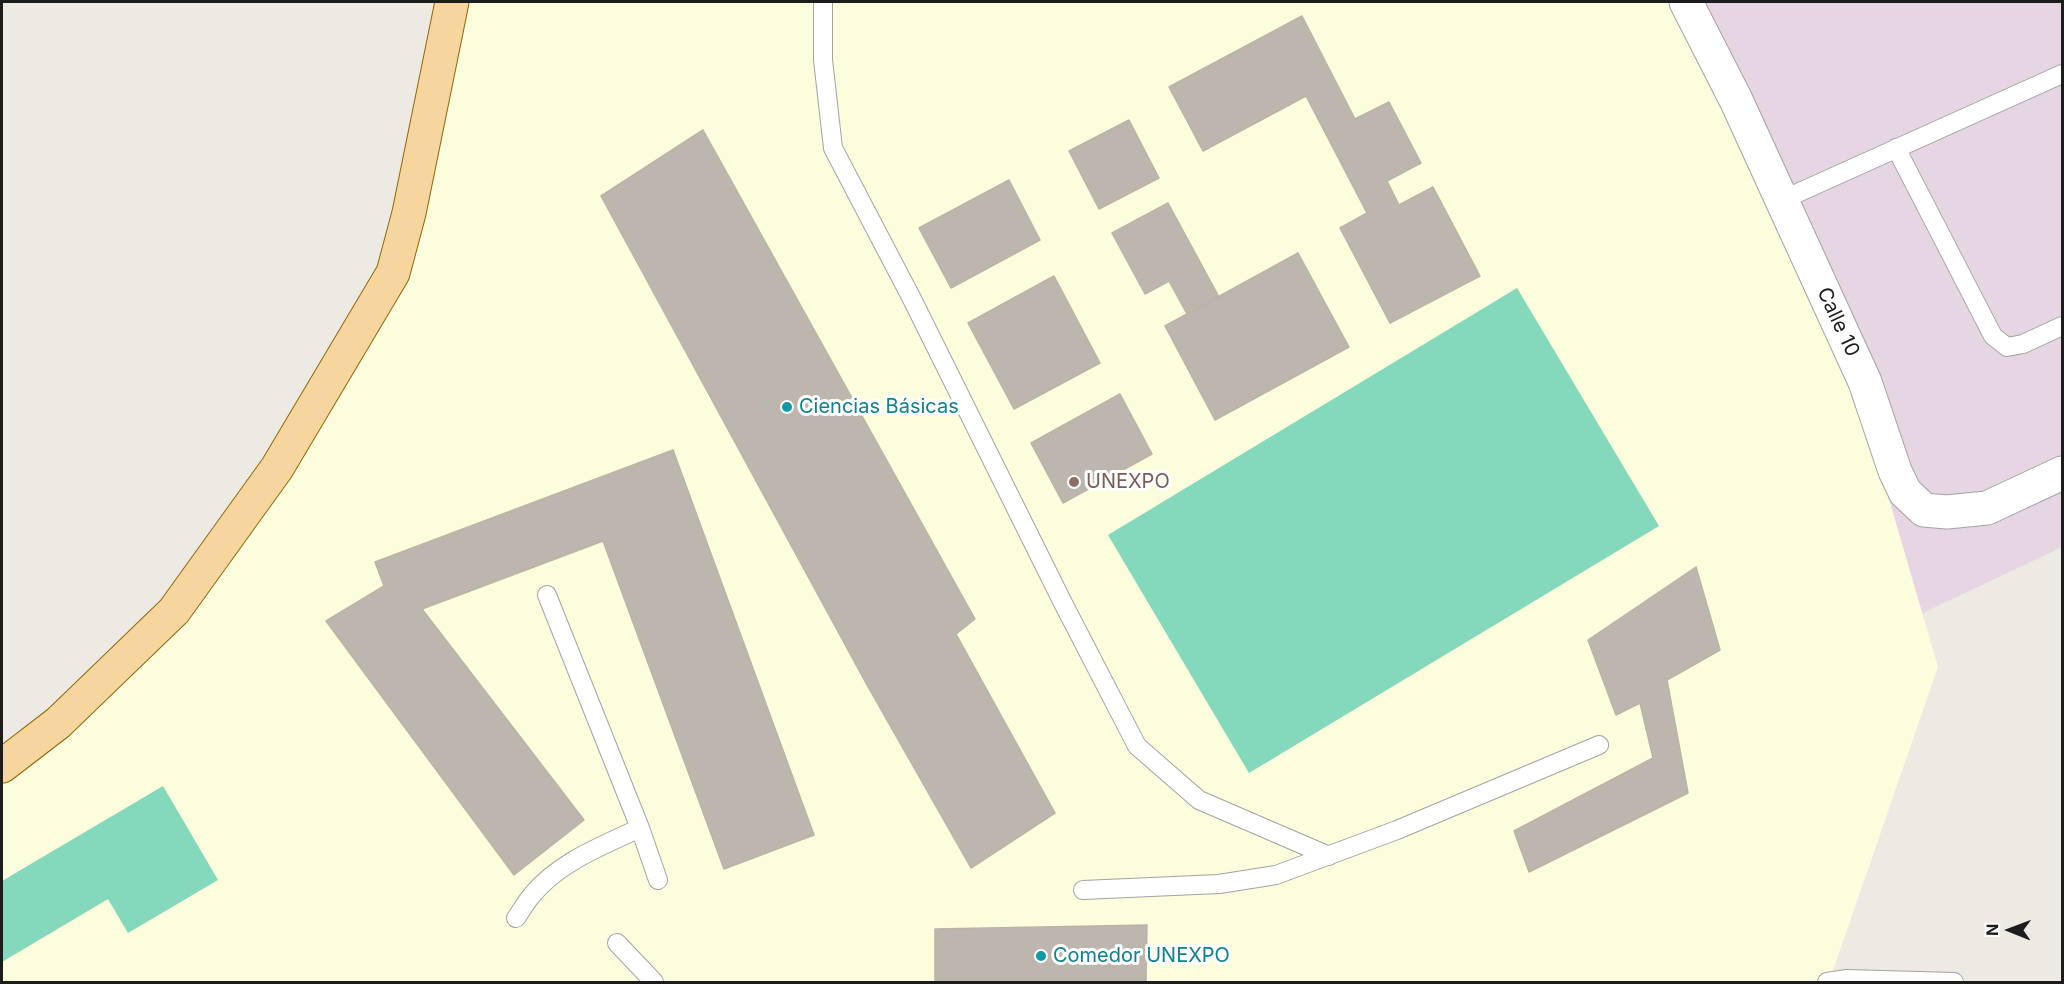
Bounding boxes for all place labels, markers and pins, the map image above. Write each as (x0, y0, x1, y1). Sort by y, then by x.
place label: Ciencias Básicas (799, 395, 959, 419)
marker: Ciencias Básicas (780, 400, 794, 414)
place label: UNEXPO (1086, 470, 1170, 494)
marker: UNEXPO (1067, 475, 1081, 489)
place label: Comedor UNEXPO (1053, 944, 1230, 968)
marker: Comedor UNEXPO (1034, 949, 1048, 963)

